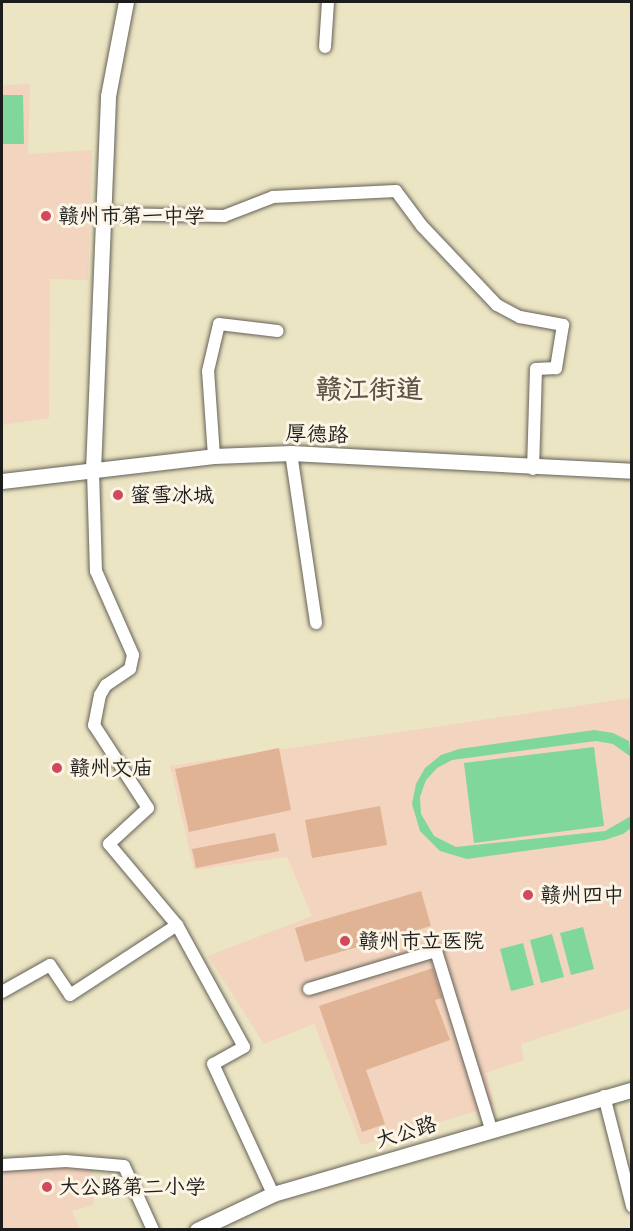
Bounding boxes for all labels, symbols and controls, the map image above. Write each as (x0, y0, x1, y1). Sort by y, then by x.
place label: 赣州市第一中学 (58, 203, 205, 229)
marker: 赣州市第一中学 (39, 209, 53, 223)
district label: 赣江街道 (315, 373, 423, 405)
street label: 厚德路 (285, 420, 349, 448)
place label: 蜜雪冰城 (130, 482, 214, 508)
marker: 蜜雪冰城 (111, 488, 125, 502)
place label: 赣州文庙 (69, 755, 153, 781)
marker: 赣州文庙 (50, 761, 64, 775)
place label: 赣州四中 (540, 882, 624, 908)
marker: 赣州四中 (521, 888, 535, 902)
place label: 赣州市立医院 (358, 928, 484, 954)
marker: 赣州市立医院 (336, 932, 354, 950)
street label: 大公路 (372, 1111, 440, 1153)
place label: 大公路第二小学 (59, 1174, 206, 1200)
marker: 大公路第二小学 (40, 1180, 54, 1194)

